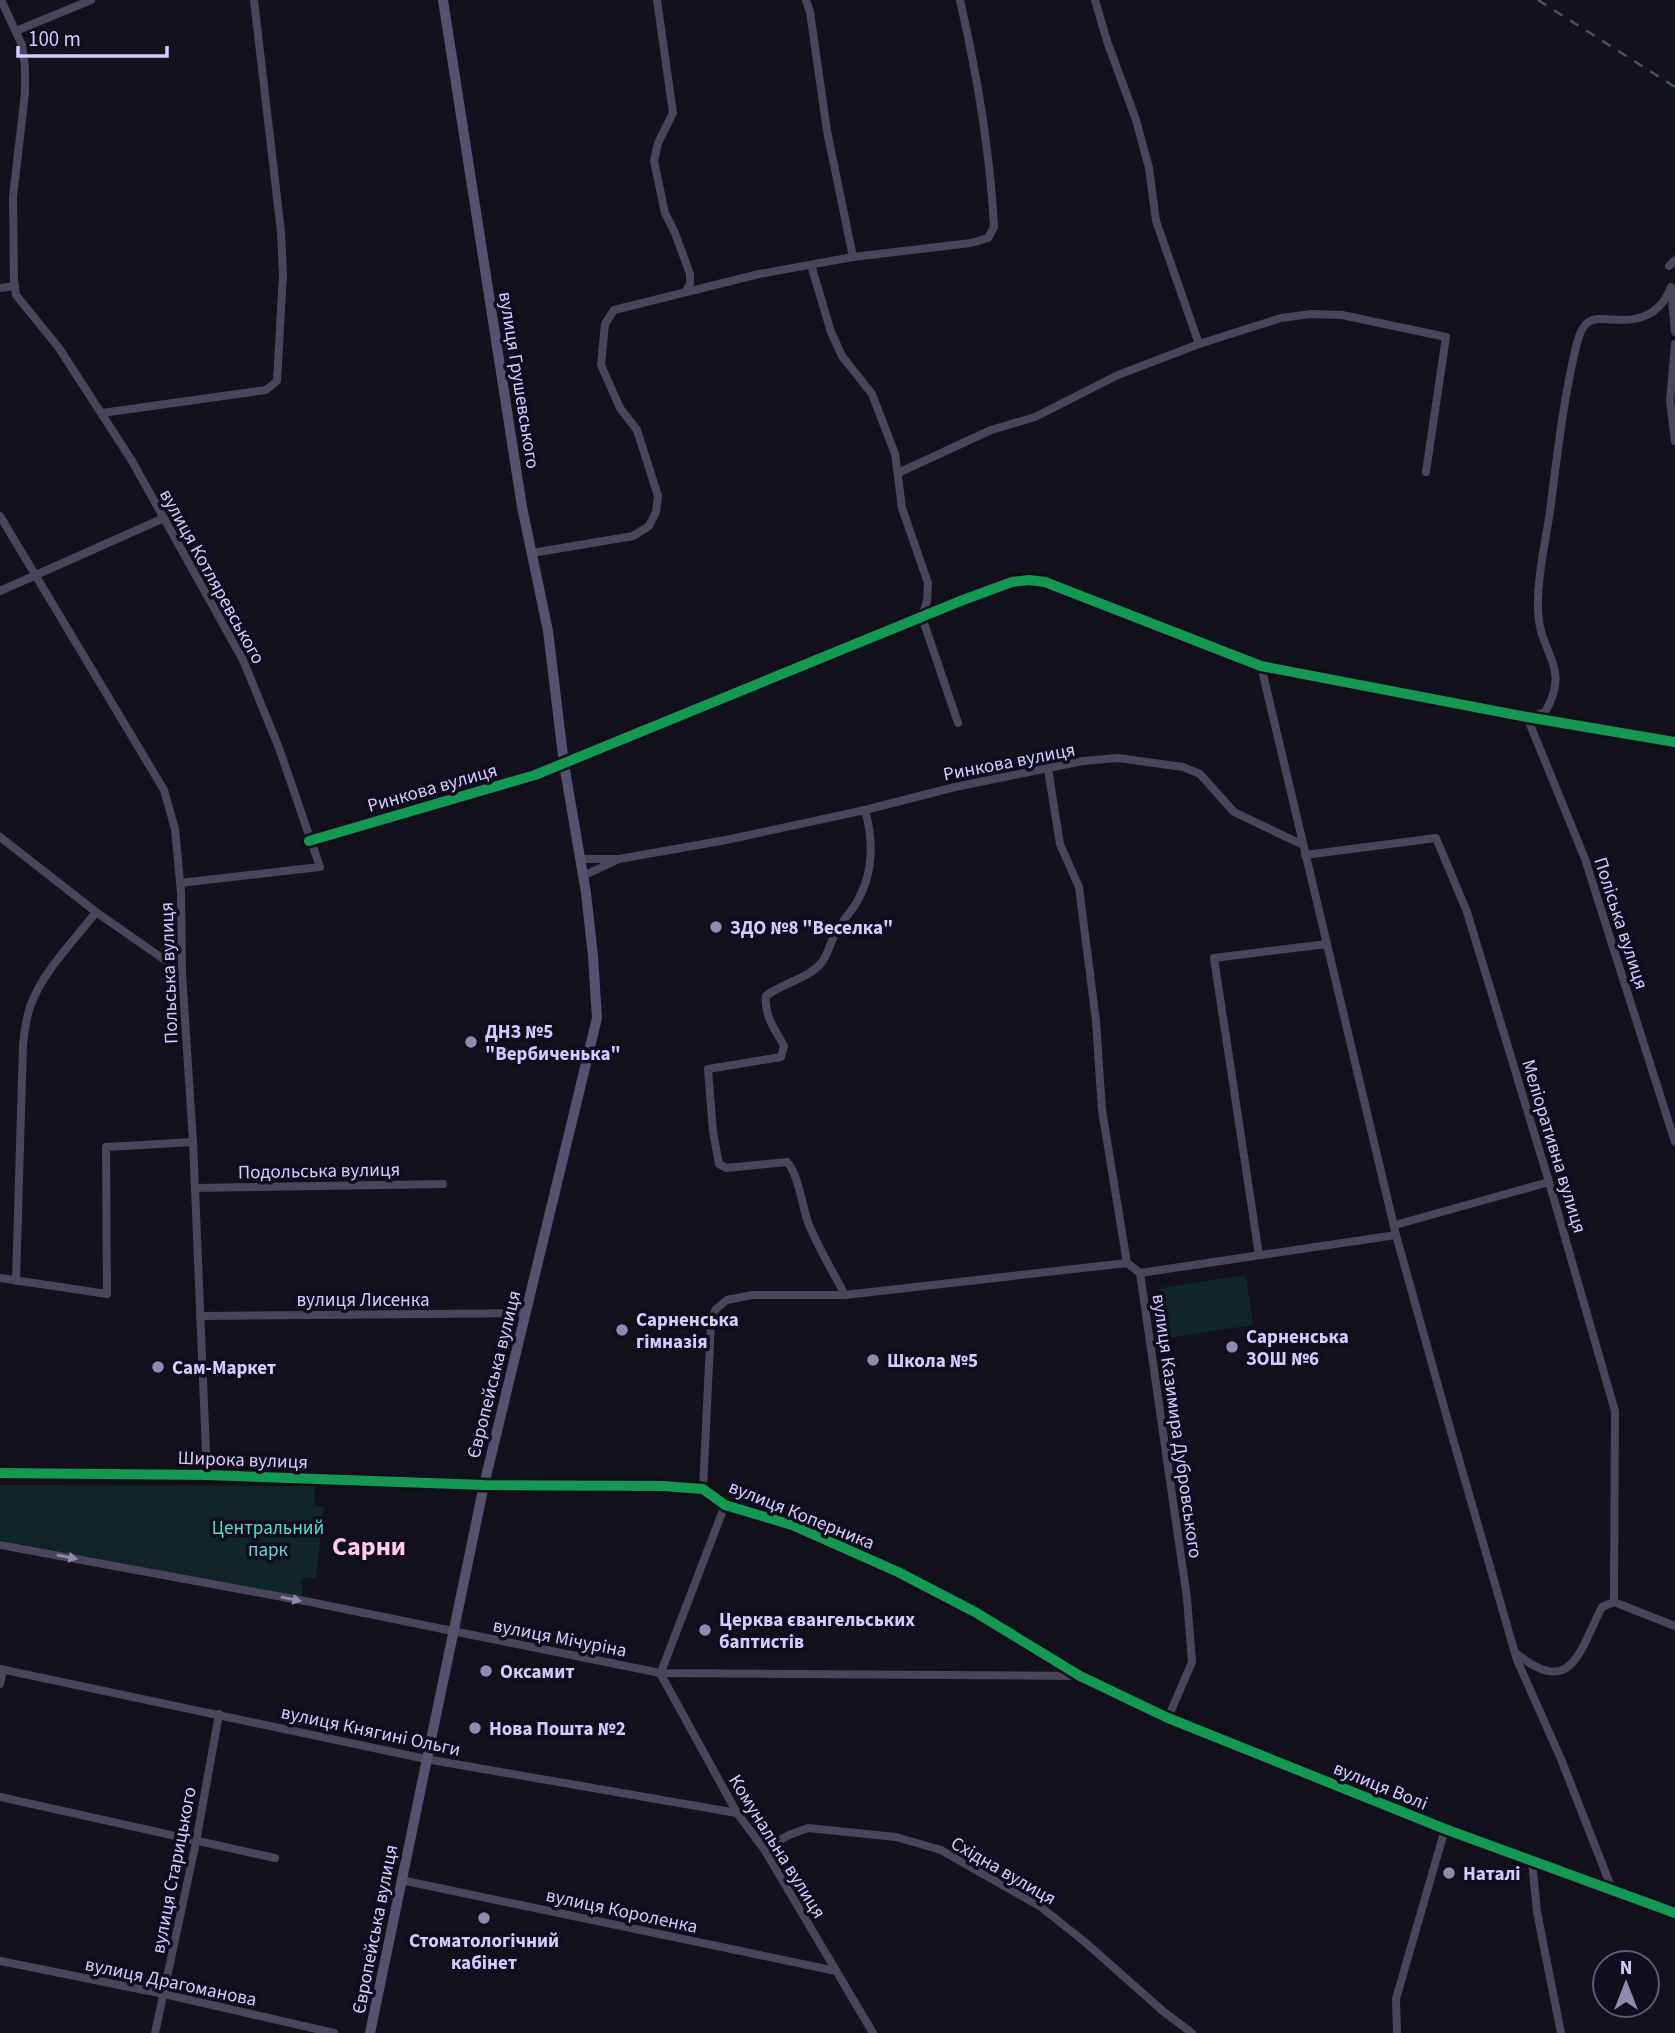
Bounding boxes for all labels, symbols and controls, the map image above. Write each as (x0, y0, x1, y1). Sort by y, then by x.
scale bar (18, 14, 166, 58)
text: 100 m (28, 24, 81, 54)
street label: вулиця Грушевського (491, 290, 546, 471)
street label: вулиця Котляревського (152, 484, 271, 669)
street label: Ринкова вулиця (941, 736, 1078, 789)
street label: Ринкова вулиця (364, 757, 501, 820)
street label: Поліська вулиця (1586, 854, 1655, 993)
street label: Польська вулиця (154, 901, 185, 1044)
place label: ЗДО №8 "Веселка" (730, 915, 893, 942)
marker: ЗДО №8 "Веселка" (708, 919, 724, 935)
place label: ДНЗ №5 "Вербиченька" (485, 1019, 621, 1068)
marker: ДНЗ №5 "Вербиченька" (463, 1034, 479, 1050)
street label: Меліоративна вулиця (1514, 1056, 1593, 1237)
street label: Подольська вулиця (238, 1157, 401, 1186)
street label: вулиця Лисенка (296, 1287, 430, 1314)
street label: Європейська вулиця (461, 1288, 528, 1461)
street label: вулиця Казимира Дубровського (1145, 1292, 1208, 1560)
place label: Сарненська гімназія (636, 1307, 739, 1356)
marker: Сарненська гімназія (614, 1322, 630, 1338)
place label: Сарненська ЗОШ №6 (1246, 1324, 1349, 1373)
marker: Сарненська ЗОШ №6 (1224, 1339, 1240, 1355)
place label: Школа №5 (887, 1348, 978, 1375)
marker: Школа №5 (865, 1352, 881, 1368)
place label: Сам-Маркет (172, 1355, 276, 1382)
marker: Сам-Маркет (150, 1359, 166, 1375)
street label: Широка вулиця (177, 1445, 309, 1476)
street label: вулиця Коперника (724, 1474, 878, 1557)
park label: Центральний парк (212, 1515, 324, 1564)
district label: Сарни (332, 1528, 406, 1565)
one-way arrow (56, 1552, 78, 1563)
one-way arrow (280, 1593, 302, 1604)
place label: Церква євангельських баптистів (719, 1607, 915, 1656)
street label: вулиця Мічуріна (490, 1612, 629, 1665)
marker: Церква євангельських баптистів (697, 1622, 713, 1638)
place label: Оксамит (500, 1659, 575, 1686)
marker: Оксамит (478, 1663, 494, 1679)
street label: вулиця Княгині Ольги (278, 1699, 463, 1764)
place label: Нова Пошта №2 (489, 1716, 626, 1743)
marker: Нова Пошта №2 (467, 1720, 483, 1736)
street label: вулиця Волі (1329, 1755, 1432, 1818)
street label: Комунальна вулиця (721, 1770, 832, 1924)
street label: вулиця Старицького (145, 1785, 204, 1956)
street label: Східна вулиця (946, 1830, 1061, 1912)
street label: Європейська вулиця (346, 1842, 405, 2016)
place label: Наталі (1463, 1861, 1521, 1888)
marker: Наталі (1441, 1865, 1457, 1881)
street label: вулиця Короленка (543, 1882, 700, 1941)
marker: Стоматологічний кабінет (476, 1910, 492, 1926)
place label: Стоматологічний кабінет (409, 1928, 559, 1977)
north arrow (1591, 1949, 1661, 2019)
street label: вулиця Драгоманова (82, 1951, 259, 2014)
text: N (1620, 1955, 1632, 1982)

